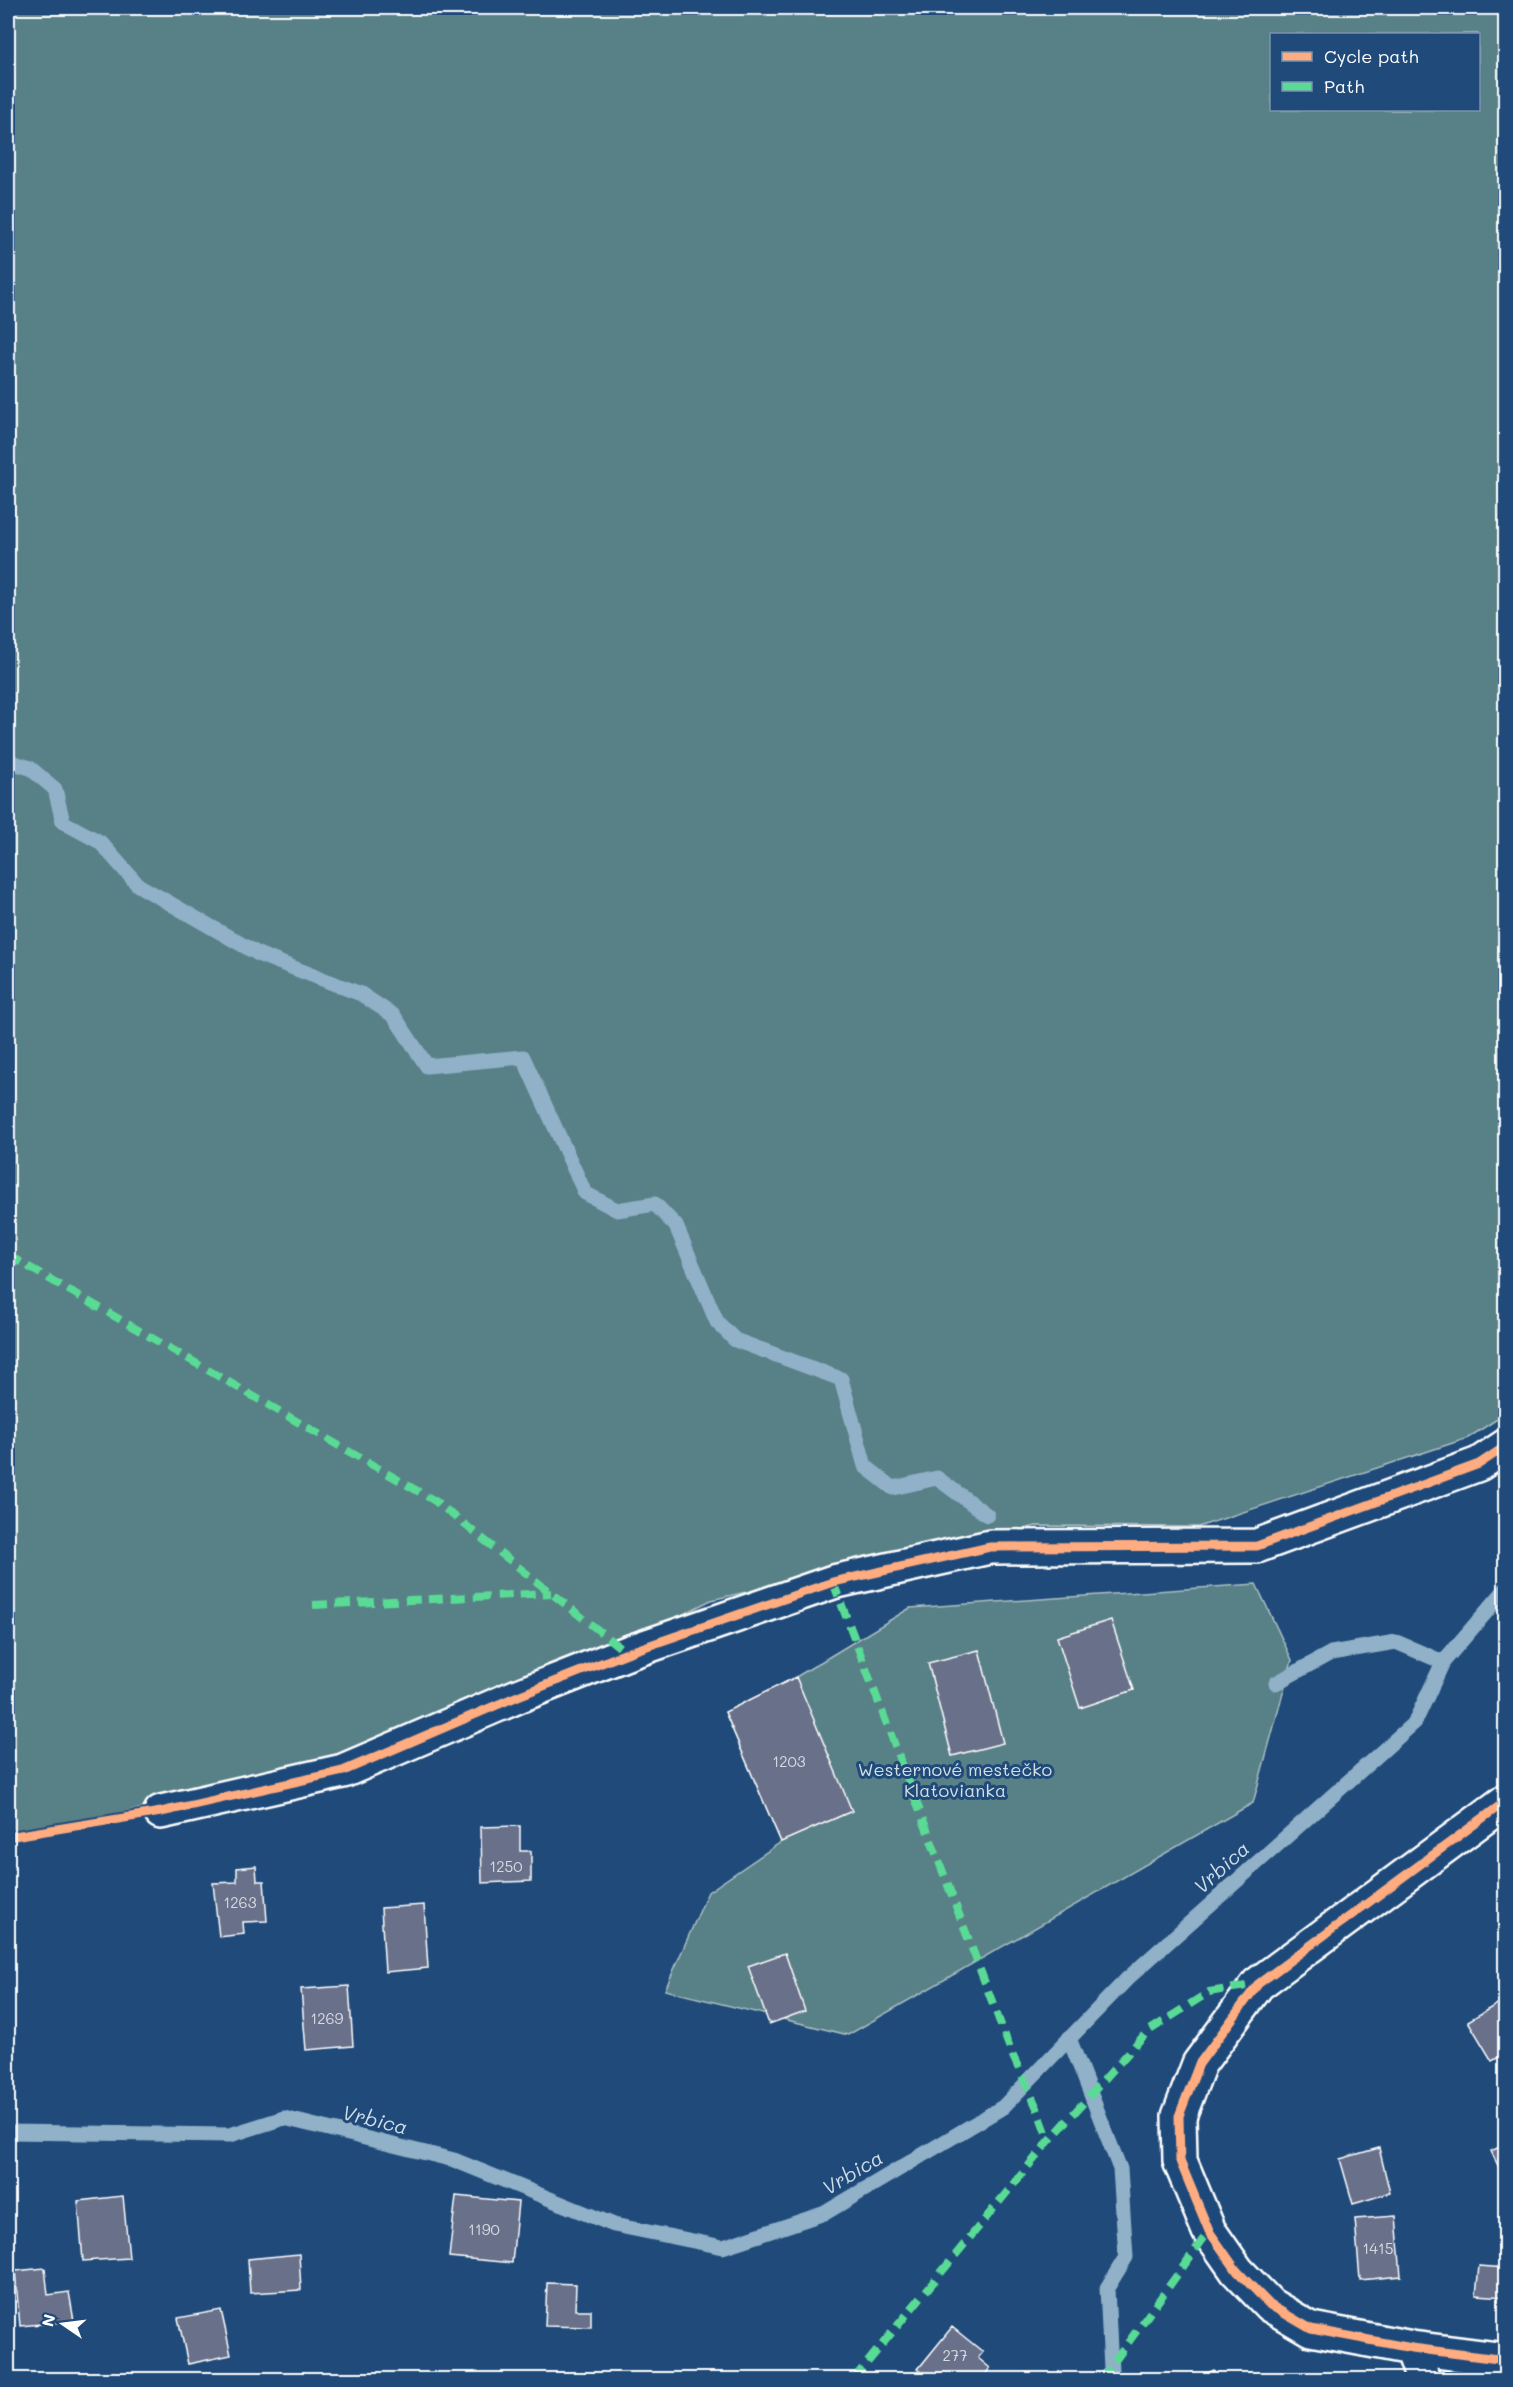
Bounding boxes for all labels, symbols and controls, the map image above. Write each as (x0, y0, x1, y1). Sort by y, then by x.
legend (1270, 33, 1480, 111)
text: Cycle path (1324, 44, 1419, 68)
text: Path (1324, 74, 1364, 98)
house number: 1203 (772, 1751, 806, 1771)
park label: Westernové mestečko Klatovianka (858, 1757, 1053, 1802)
water label: Vrbica (1188, 1835, 1254, 1899)
house number: 1250 (489, 1856, 523, 1876)
house number: 1263 (224, 1892, 257, 1912)
house number: 1269 (311, 2008, 344, 2028)
water label: Vrbica (340, 2098, 410, 2140)
water label: Vrbica (817, 2144, 887, 2200)
house number: 1190 (468, 2219, 500, 2239)
house number: 1415 (1363, 2238, 1393, 2258)
north arrow (33, 2294, 93, 2354)
text: N (36, 2312, 60, 2329)
house number: 277 (942, 2345, 968, 2365)

